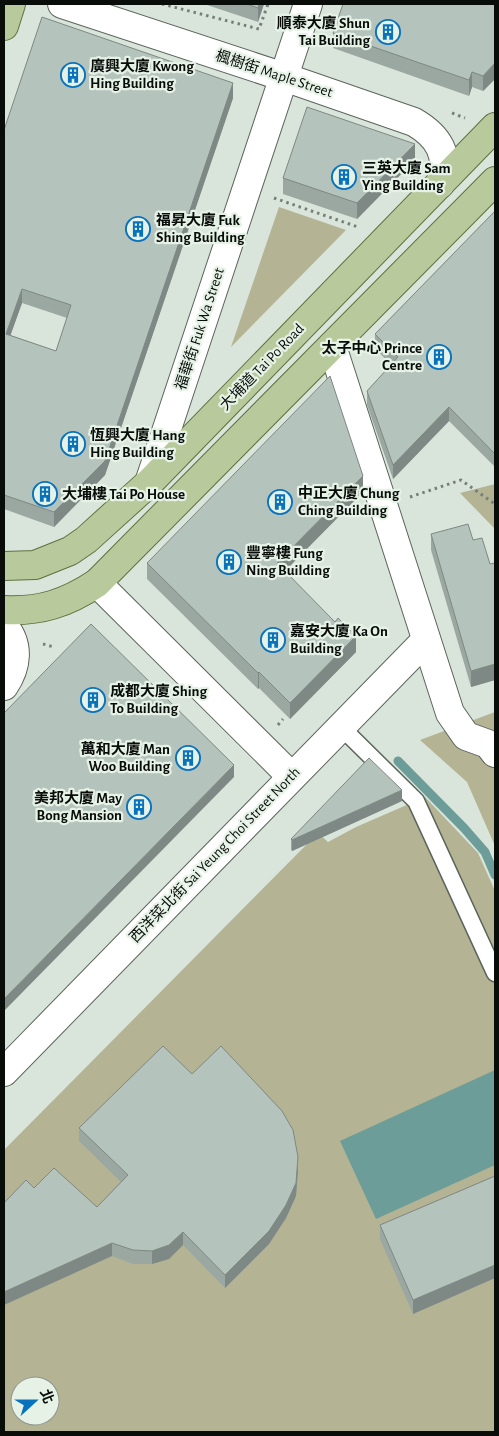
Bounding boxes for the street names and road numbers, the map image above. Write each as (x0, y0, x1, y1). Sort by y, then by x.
street label: 楓樹街 Maple Street (214, 46, 335, 100)
street label: 福華街 Fuk Wa Street (172, 266, 227, 392)
street label: 大埔道 Tai Po Road (216, 319, 307, 413)
street label: 西洋菜北街 Sai Yeung Choi Street North (126, 763, 303, 946)

